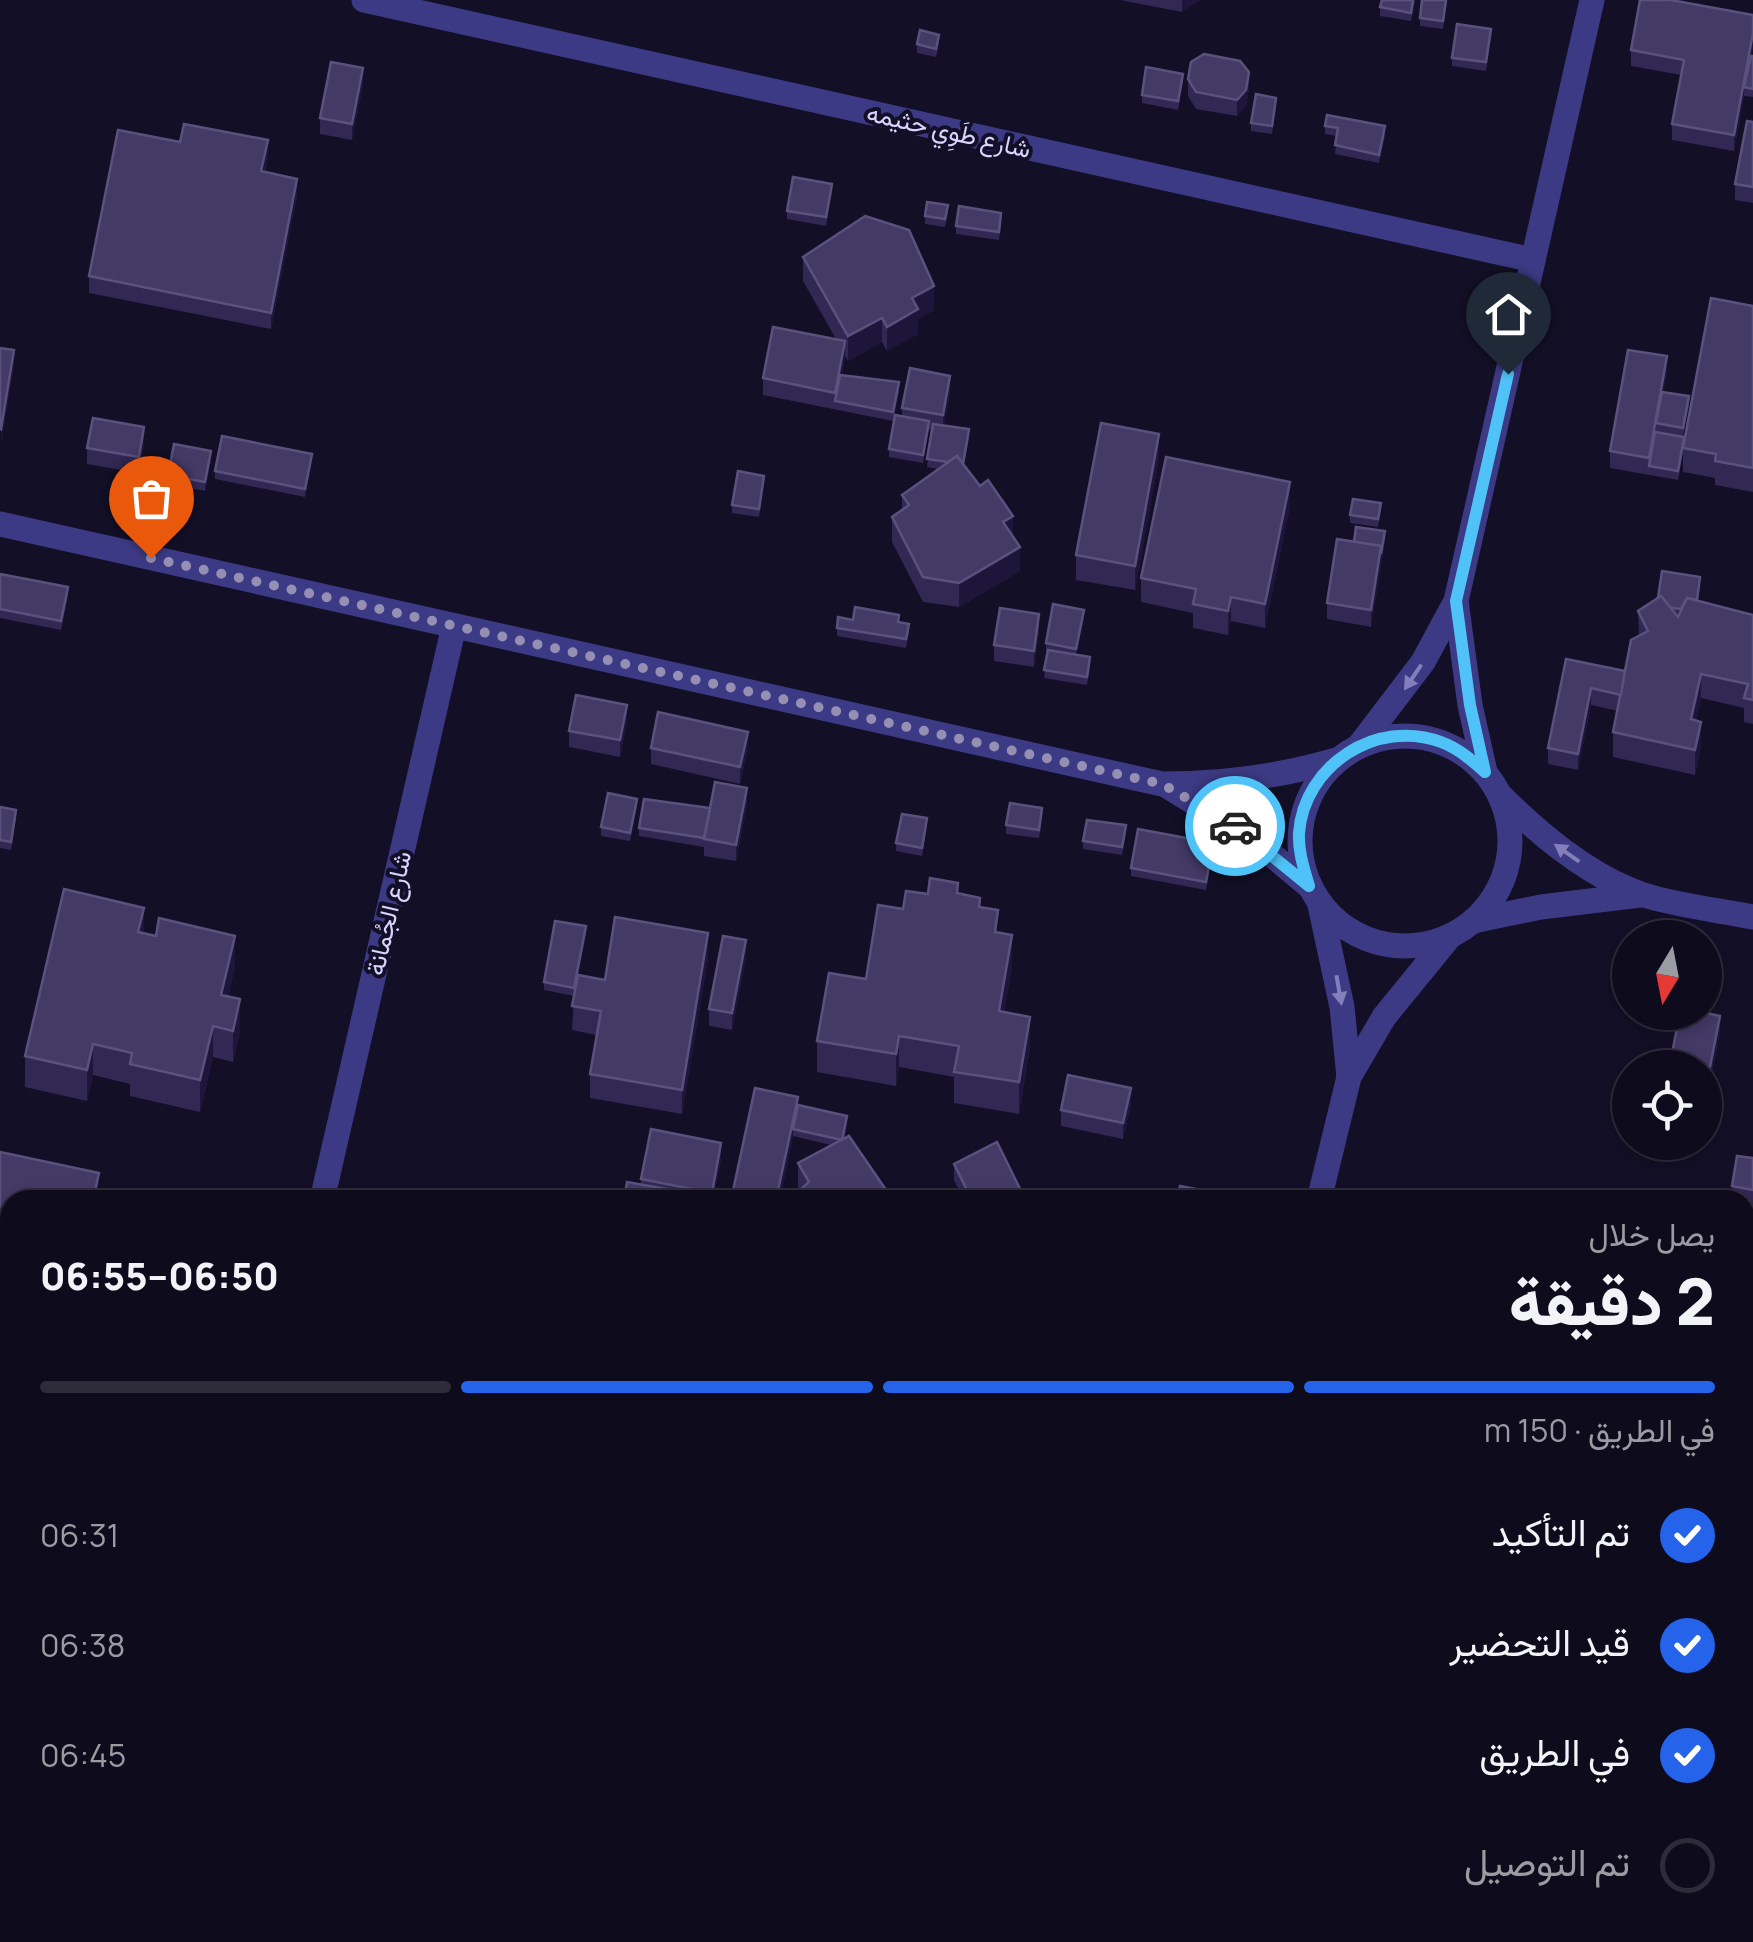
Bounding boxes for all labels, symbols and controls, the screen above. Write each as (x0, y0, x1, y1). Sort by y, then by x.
street label: شارع طَوِي حثيمه (863, 94, 1034, 170)
pin (1466, 272, 1551, 375)
icon: home (1481, 287, 1536, 342)
pin (109, 456, 194, 559)
icon: bag (124, 471, 179, 526)
one-way arrow (1404, 664, 1423, 690)
courier (1185, 776, 1285, 876)
icon: car (1208, 799, 1263, 854)
one-way arrow (1554, 844, 1581, 863)
street label: شارع الجُمانة (357, 848, 419, 978)
north arrow (1612, 920, 1722, 1030)
map controls (1612, 920, 1722, 1160)
one-way arrow (1332, 974, 1347, 1006)
button: locate (1612, 1050, 1722, 1160)
text: يصل خلال (1588, 1212, 1715, 1256)
text: 06:50–06:55 (40, 1249, 279, 1301)
text: 2 دقيقة (1509, 1256, 1715, 1345)
text: في الطريق · 150 m (1484, 1408, 1715, 1452)
text: تم التأكيد (1492, 1505, 1630, 1557)
icon: check (1660, 1508, 1715, 1563)
text: 06:31 (40, 1513, 119, 1557)
text: قيد التحضير (1449, 1615, 1630, 1667)
icon: check (1660, 1618, 1715, 1673)
text: 06:38 (40, 1623, 125, 1667)
text: في الطريق (1479, 1725, 1630, 1777)
icon: check (1660, 1728, 1715, 1783)
text: 06:45 (40, 1733, 126, 1777)
text: تم التوصيل (1464, 1835, 1630, 1887)

